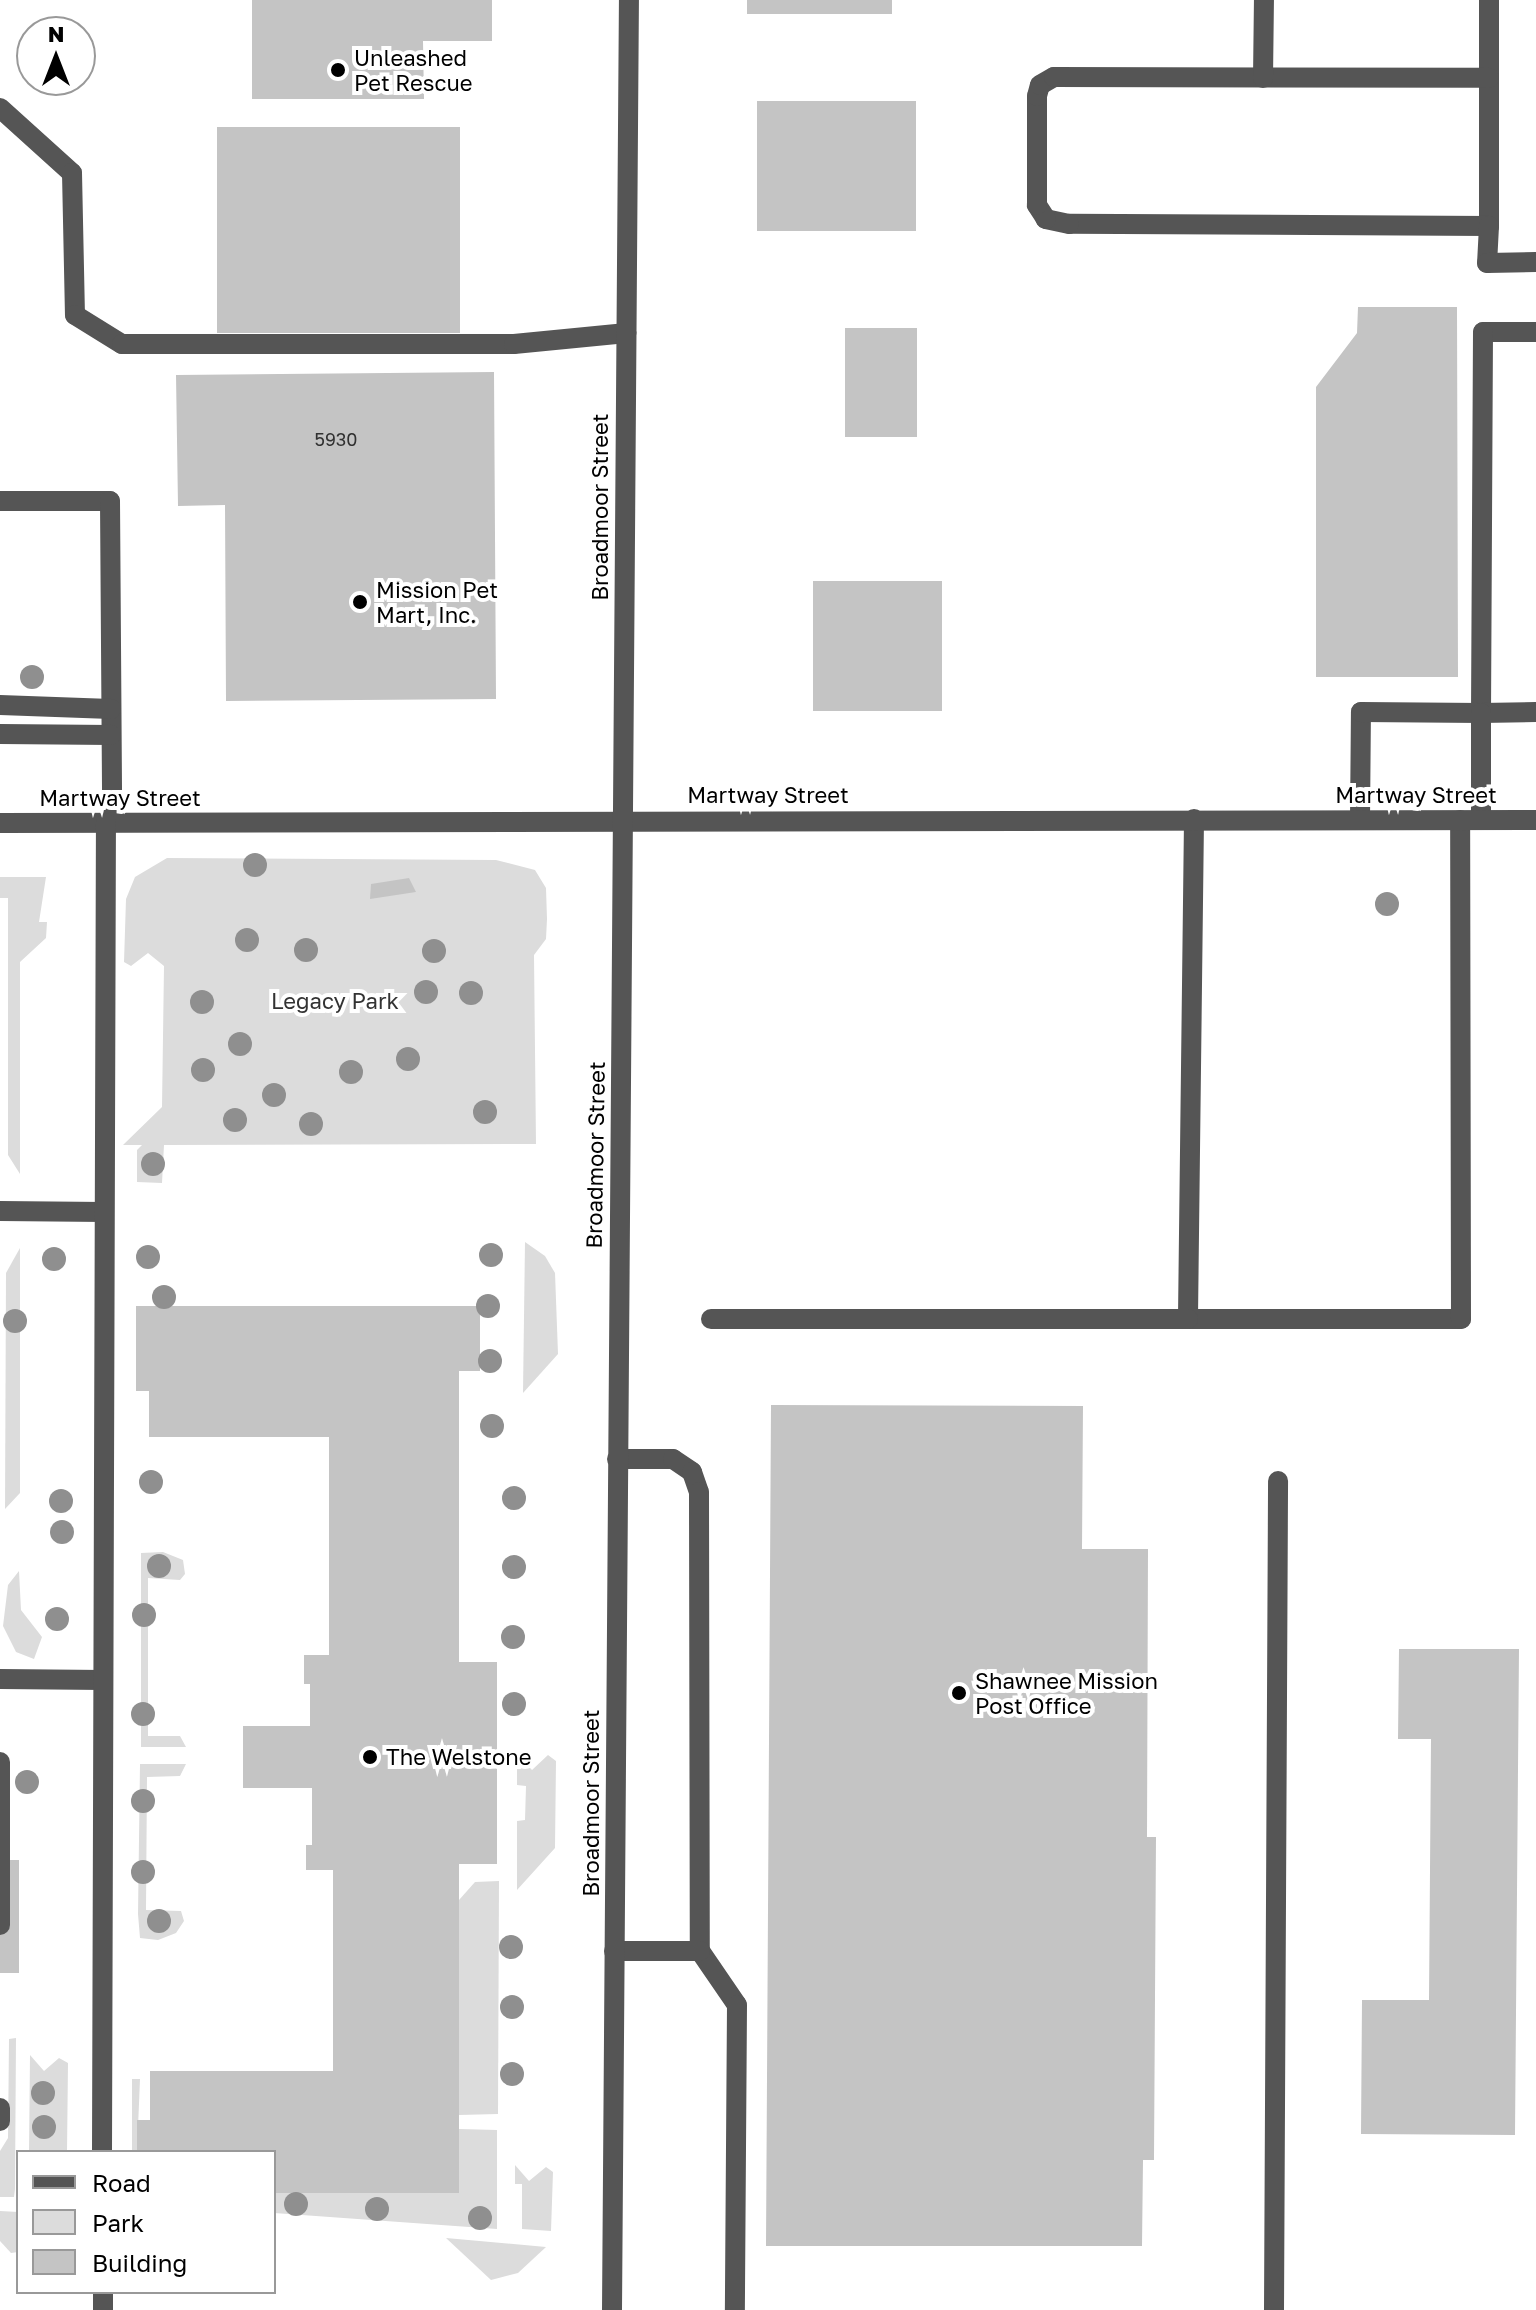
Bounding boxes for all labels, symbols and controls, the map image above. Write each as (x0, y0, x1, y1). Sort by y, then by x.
north arrow (16, 16, 96, 96)
text: N (48, 20, 64, 47)
place label: Unleashed Pet Rescue (354, 44, 472, 96)
marker: Unleashed Pet Rescue (329, 61, 347, 79)
street label: Broadmoor Street (587, 413, 613, 601)
house number: 5930 (314, 428, 358, 450)
place label: Mission Pet Mart, Inc. (376, 576, 498, 628)
marker: Mission Pet Mart, Inc. (351, 593, 369, 611)
street label: Martway Street (687, 782, 849, 808)
street label: Martway Street (1335, 782, 1497, 808)
street label: Martway Street (39, 785, 201, 811)
park label: Legacy Park (271, 988, 399, 1014)
street label: Broadmoor Street (580, 1061, 610, 1249)
place label: Shawnee Mission Post Office (975, 1667, 1158, 1718)
marker: Shawnee Mission Post Office (950, 1684, 968, 1702)
street label: Broadmoor Street (578, 1709, 604, 1897)
place label: The Welstone (386, 1744, 531, 1770)
marker: The Welstone (361, 1748, 379, 1766)
legend (16, 2150, 276, 2294)
text: Road (92, 2168, 151, 2197)
text: Park (92, 2208, 144, 2237)
text: Building (92, 2248, 187, 2277)

